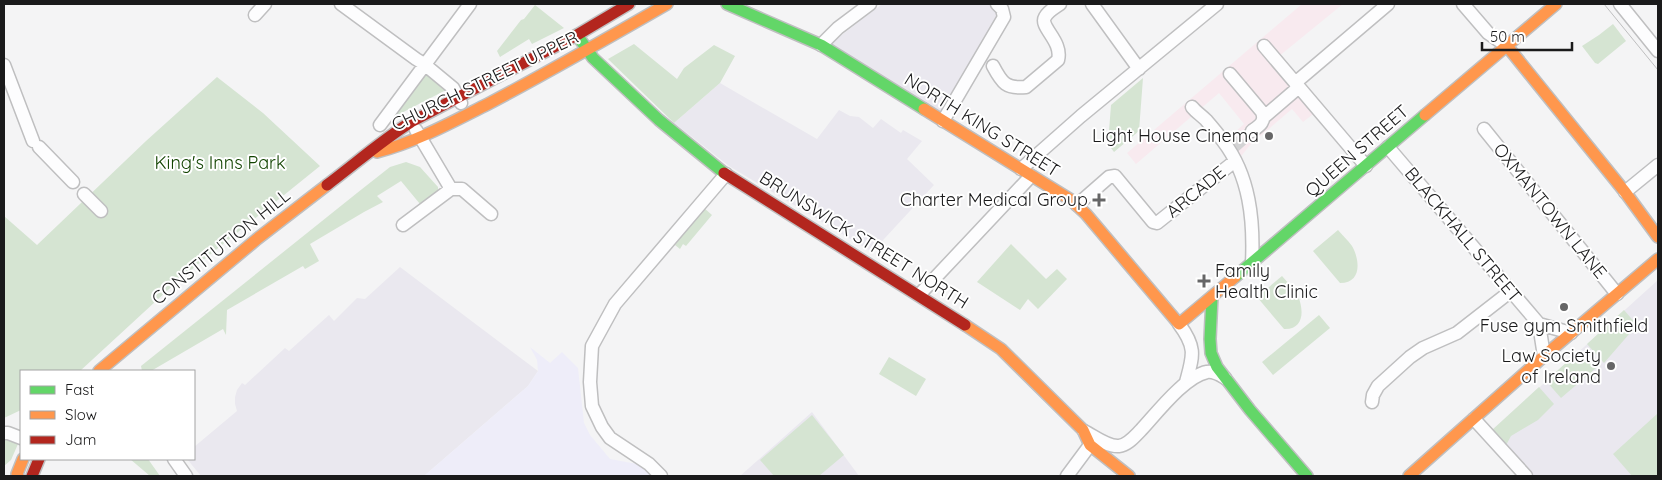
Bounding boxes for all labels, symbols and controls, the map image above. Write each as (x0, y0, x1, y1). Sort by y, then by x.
scale bar (1482, 20, 1572, 52)
street label: CHURCH STREET UPPER (388, 25, 582, 136)
text: 50 m (1490, 27, 1525, 46)
street label: NORTH KING STREET (900, 67, 1064, 182)
street label: QUEEN STREET (1300, 99, 1413, 202)
place label: Light House Cinema (1092, 124, 1259, 147)
marker: Light House Cinema (1263, 130, 1275, 142)
street label: OXMANTOWN LANE (1489, 138, 1612, 283)
park label: King's Inns Park (154, 151, 286, 174)
street label: ARCADE (1161, 161, 1230, 223)
street label: BLACKHALL STREET (1400, 162, 1527, 307)
street label: BRUNSWICK STREET NORTH (755, 166, 973, 314)
street label: CONSTITUTION HILL (147, 183, 295, 310)
place label: Charter Medical Group (900, 188, 1088, 211)
marker: Charter Medical Group (1092, 193, 1106, 207)
place label: Family Health Clinic (1215, 259, 1318, 303)
marker: Family Health Clinic (1197, 274, 1211, 288)
marker: Fuse gym Smithfield (1558, 301, 1570, 313)
place label: Fuse gym Smithfield (1480, 314, 1648, 337)
place label: Law Society of Ireland (1502, 344, 1601, 388)
marker: Law Society of Ireland (1605, 360, 1617, 372)
legend (20, 370, 195, 460)
text: Fast (65, 380, 94, 399)
text: Slow (65, 405, 97, 424)
text: Jam (65, 430, 96, 449)

